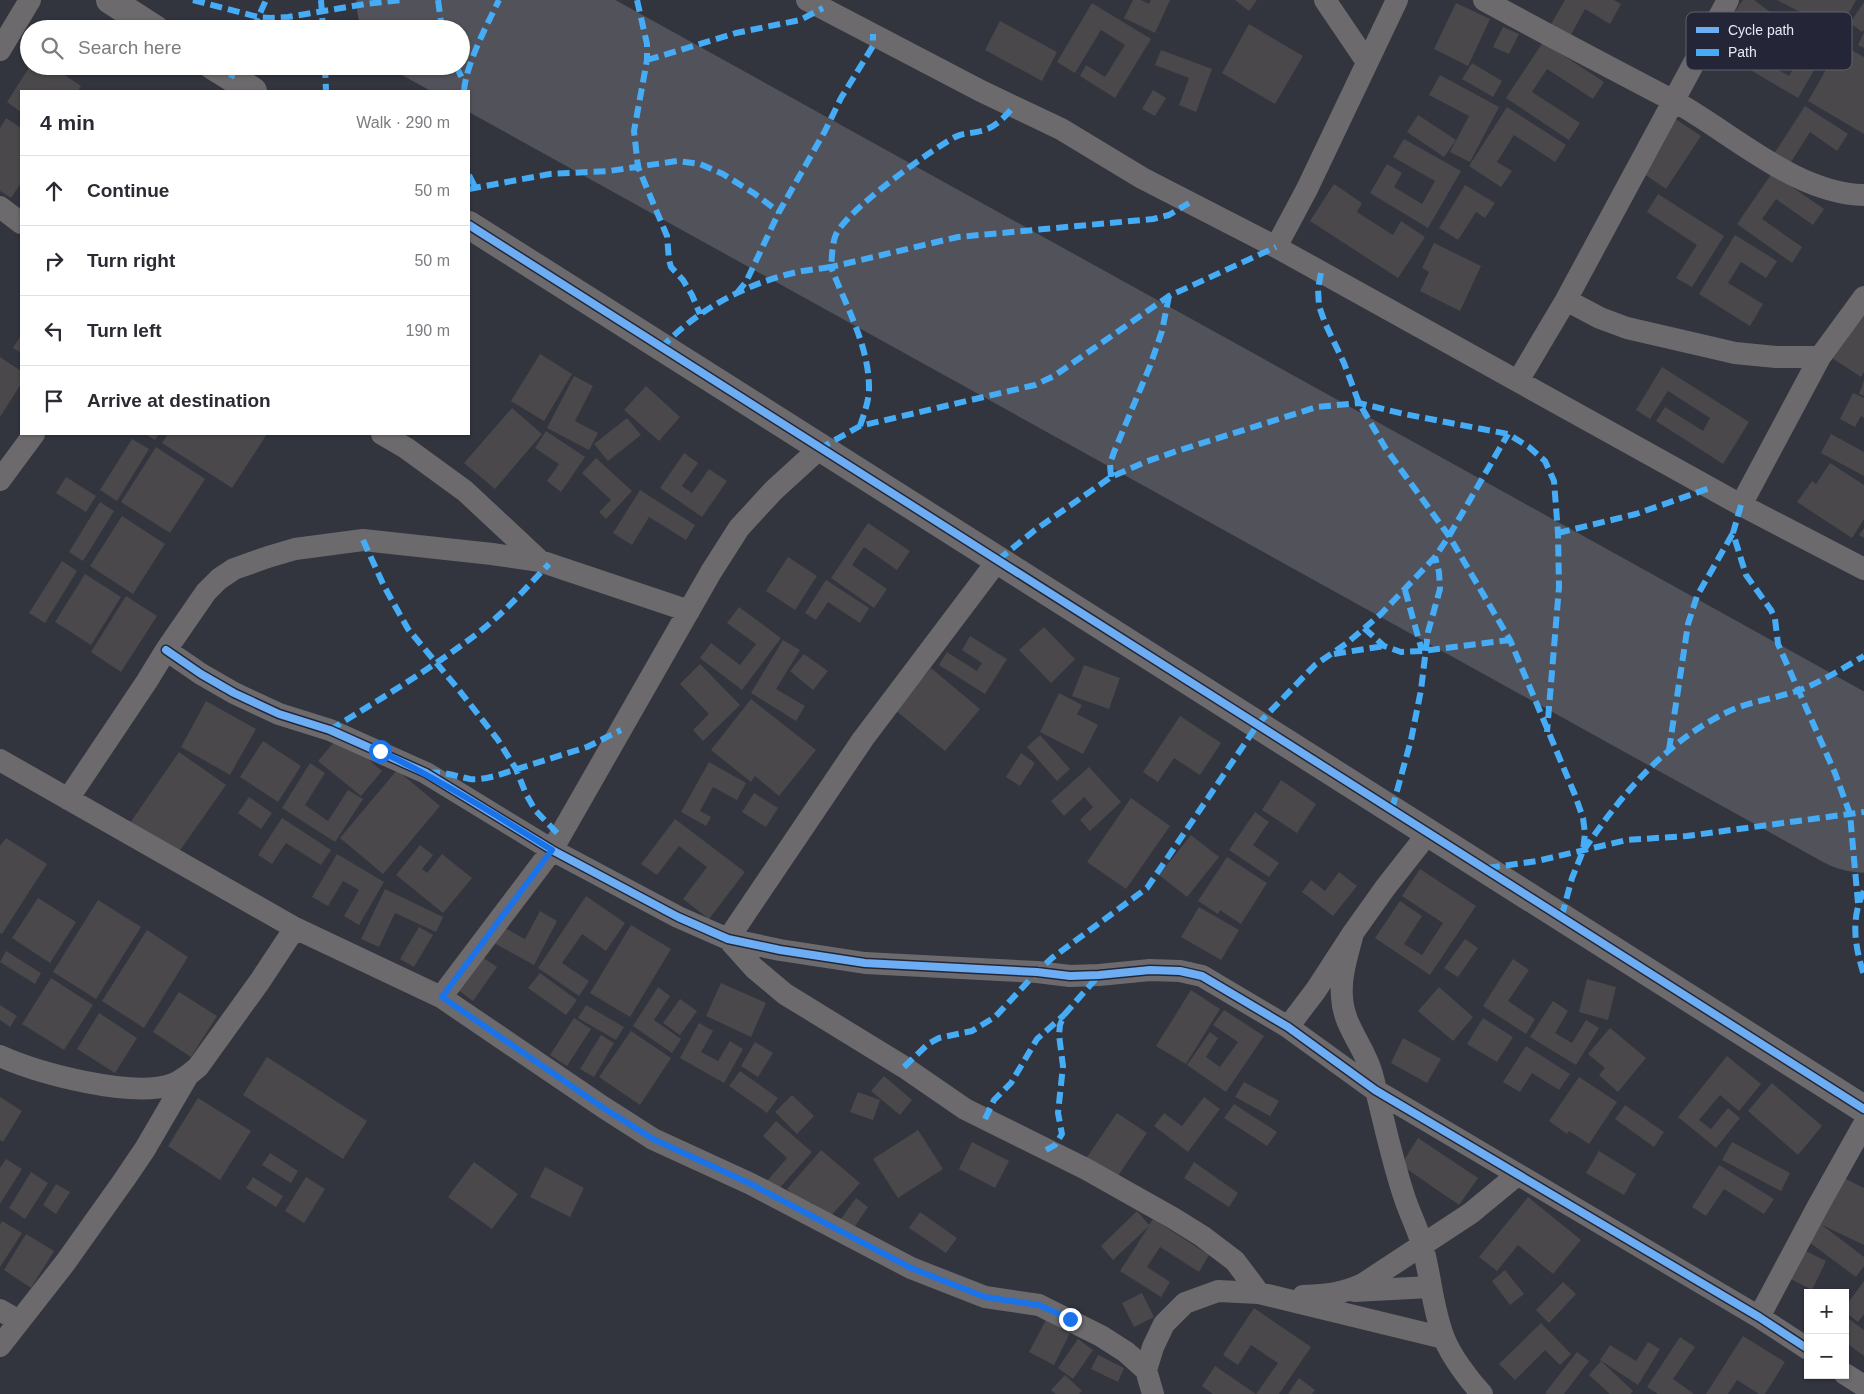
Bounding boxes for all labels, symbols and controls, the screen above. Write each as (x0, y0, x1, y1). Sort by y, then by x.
legend (1686, 12, 1852, 70)
search box (20, 20, 470, 75)
text: Cycle path (1728, 22, 1794, 38)
icon: search (38, 34, 66, 62)
text: Search here (78, 37, 182, 58)
text: Path (1728, 44, 1757, 60)
text: 4 min (40, 111, 95, 134)
text: Walk · 290 m (356, 114, 450, 131)
icon: ahead (40, 177, 68, 205)
text: Continue (87, 180, 169, 201)
text: 50 m (414, 182, 450, 199)
icon: right (40, 247, 68, 275)
text: Turn right (87, 250, 175, 271)
text: 50 m (414, 252, 450, 269)
icon: left (40, 317, 68, 345)
text: Turn left (87, 320, 162, 341)
text: 190 m (406, 322, 450, 339)
icon: arrive (40, 387, 68, 415)
text: Arrive at destination (87, 390, 271, 411)
route start (369, 740, 392, 763)
map controls (1804, 1289, 1849, 1379)
button: + (1804, 1289, 1849, 1334)
route end (1059, 1308, 1082, 1331)
button: − (1804, 1334, 1849, 1379)

